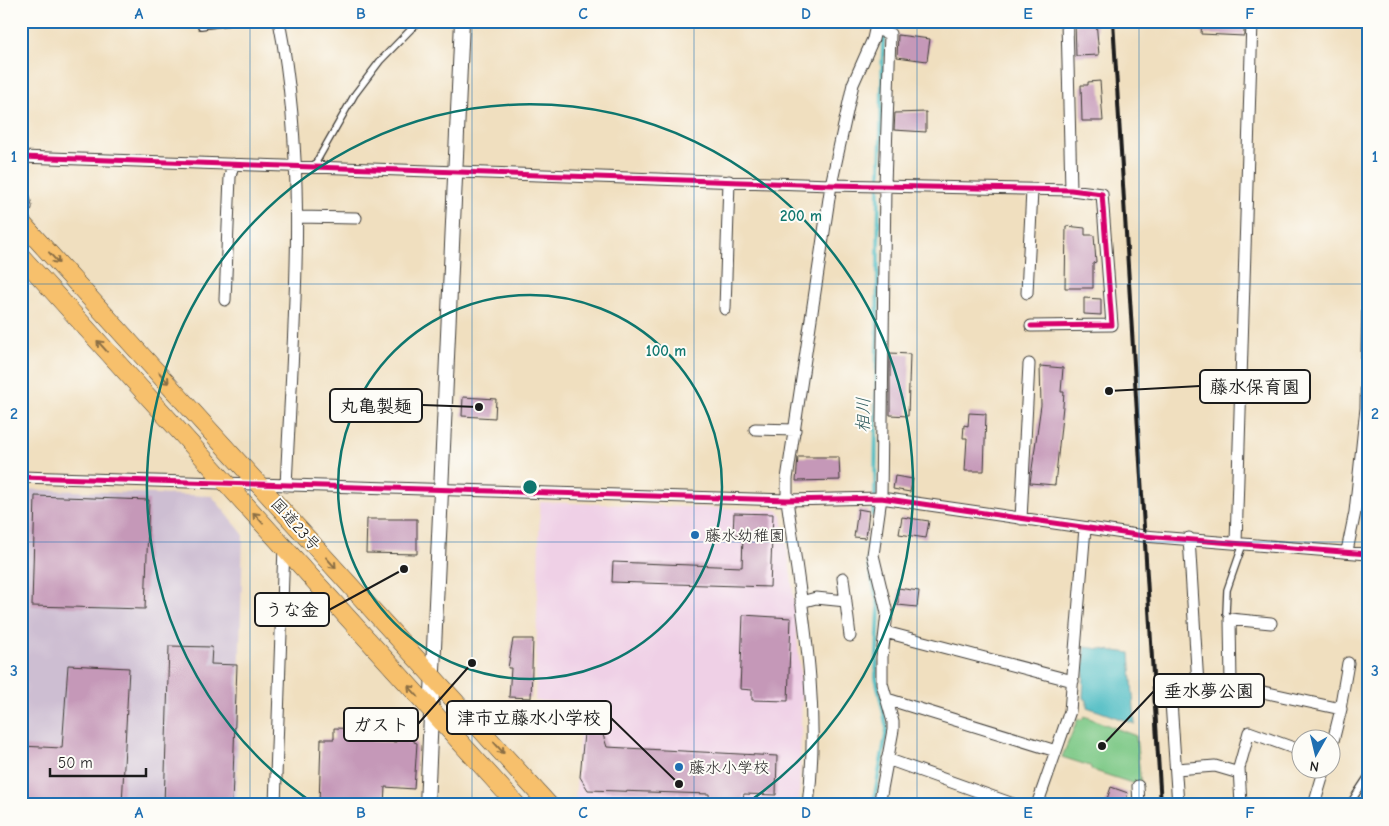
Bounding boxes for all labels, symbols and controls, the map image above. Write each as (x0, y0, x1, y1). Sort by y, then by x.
text: A (135, 5, 144, 23)
text: B (356, 5, 366, 23)
text: C (578, 5, 588, 23)
text: D (801, 5, 811, 23)
text: E (1023, 5, 1033, 23)
text: F (1245, 5, 1255, 23)
text: 1 (11, 148, 17, 166)
text: 1 (1372, 148, 1378, 166)
text: 200 m (780, 207, 822, 225)
one-way arrow (48, 251, 60, 264)
one-way arrow (96, 339, 108, 352)
text: 100 m (646, 342, 686, 360)
callout: 藤水保育園 (1200, 370, 1310, 403)
one-way arrow (158, 371, 169, 384)
text: 藤水保育園 (1210, 377, 1300, 398)
callout: 丸亀製麺 (330, 389, 422, 422)
text: 丸亀製麺 (340, 396, 412, 417)
water label: 相川 (853, 397, 874, 433)
text: 2 (10, 405, 18, 423)
text: 2 (1371, 405, 1379, 423)
centre of rings (521, 478, 539, 496)
street label: 国道23号 (267, 495, 324, 555)
one-way arrow (252, 512, 264, 524)
place label: 藤水幼稚園 (705, 527, 785, 545)
marker: 藤水幼稚園 (689, 529, 701, 541)
one-way arrow (326, 556, 337, 569)
callout: うな金 (255, 593, 329, 626)
text: うな金 (265, 600, 319, 621)
text: 3 (10, 662, 18, 680)
text: 3 (1371, 662, 1379, 680)
callout: 垂水夢公園 (1154, 674, 1264, 707)
text: 垂水夢公園 (1164, 681, 1254, 702)
one-way arrow (407, 685, 419, 698)
callout: 津市立藤水小学校 (447, 701, 611, 734)
callout: ガスト (344, 708, 418, 741)
text: 津市立藤水小学校 (457, 708, 601, 729)
text: ガスト (353, 715, 409, 736)
north arrow (1292, 728, 1342, 778)
one-way arrow (493, 742, 505, 755)
scale bar (50, 746, 146, 778)
text: 50 m (58, 754, 93, 772)
text: N (1309, 757, 1320, 775)
place label: 藤水小学校 (689, 759, 769, 777)
marker: 藤水小学校 (673, 761, 685, 773)
text: A (135, 804, 144, 822)
text: B (356, 804, 366, 822)
text: C (578, 804, 588, 822)
text: D (801, 804, 811, 822)
text: E (1023, 804, 1033, 822)
text: F (1245, 804, 1255, 822)

